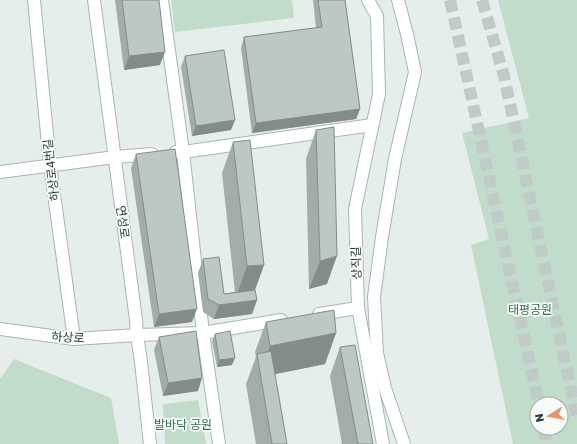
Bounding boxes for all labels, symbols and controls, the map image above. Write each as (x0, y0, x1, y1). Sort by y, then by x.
street label: 하상로4번길 (40, 138, 62, 202)
street label: 연성로 (113, 205, 133, 239)
street label: 상직길 (348, 246, 364, 280)
park label: 태평공원 (508, 302, 552, 317)
street label: 하상로 (51, 329, 85, 345)
north arrow (529, 396, 569, 436)
text: N (532, 413, 546, 423)
park label: 발바닥 공원 (154, 417, 212, 432)

